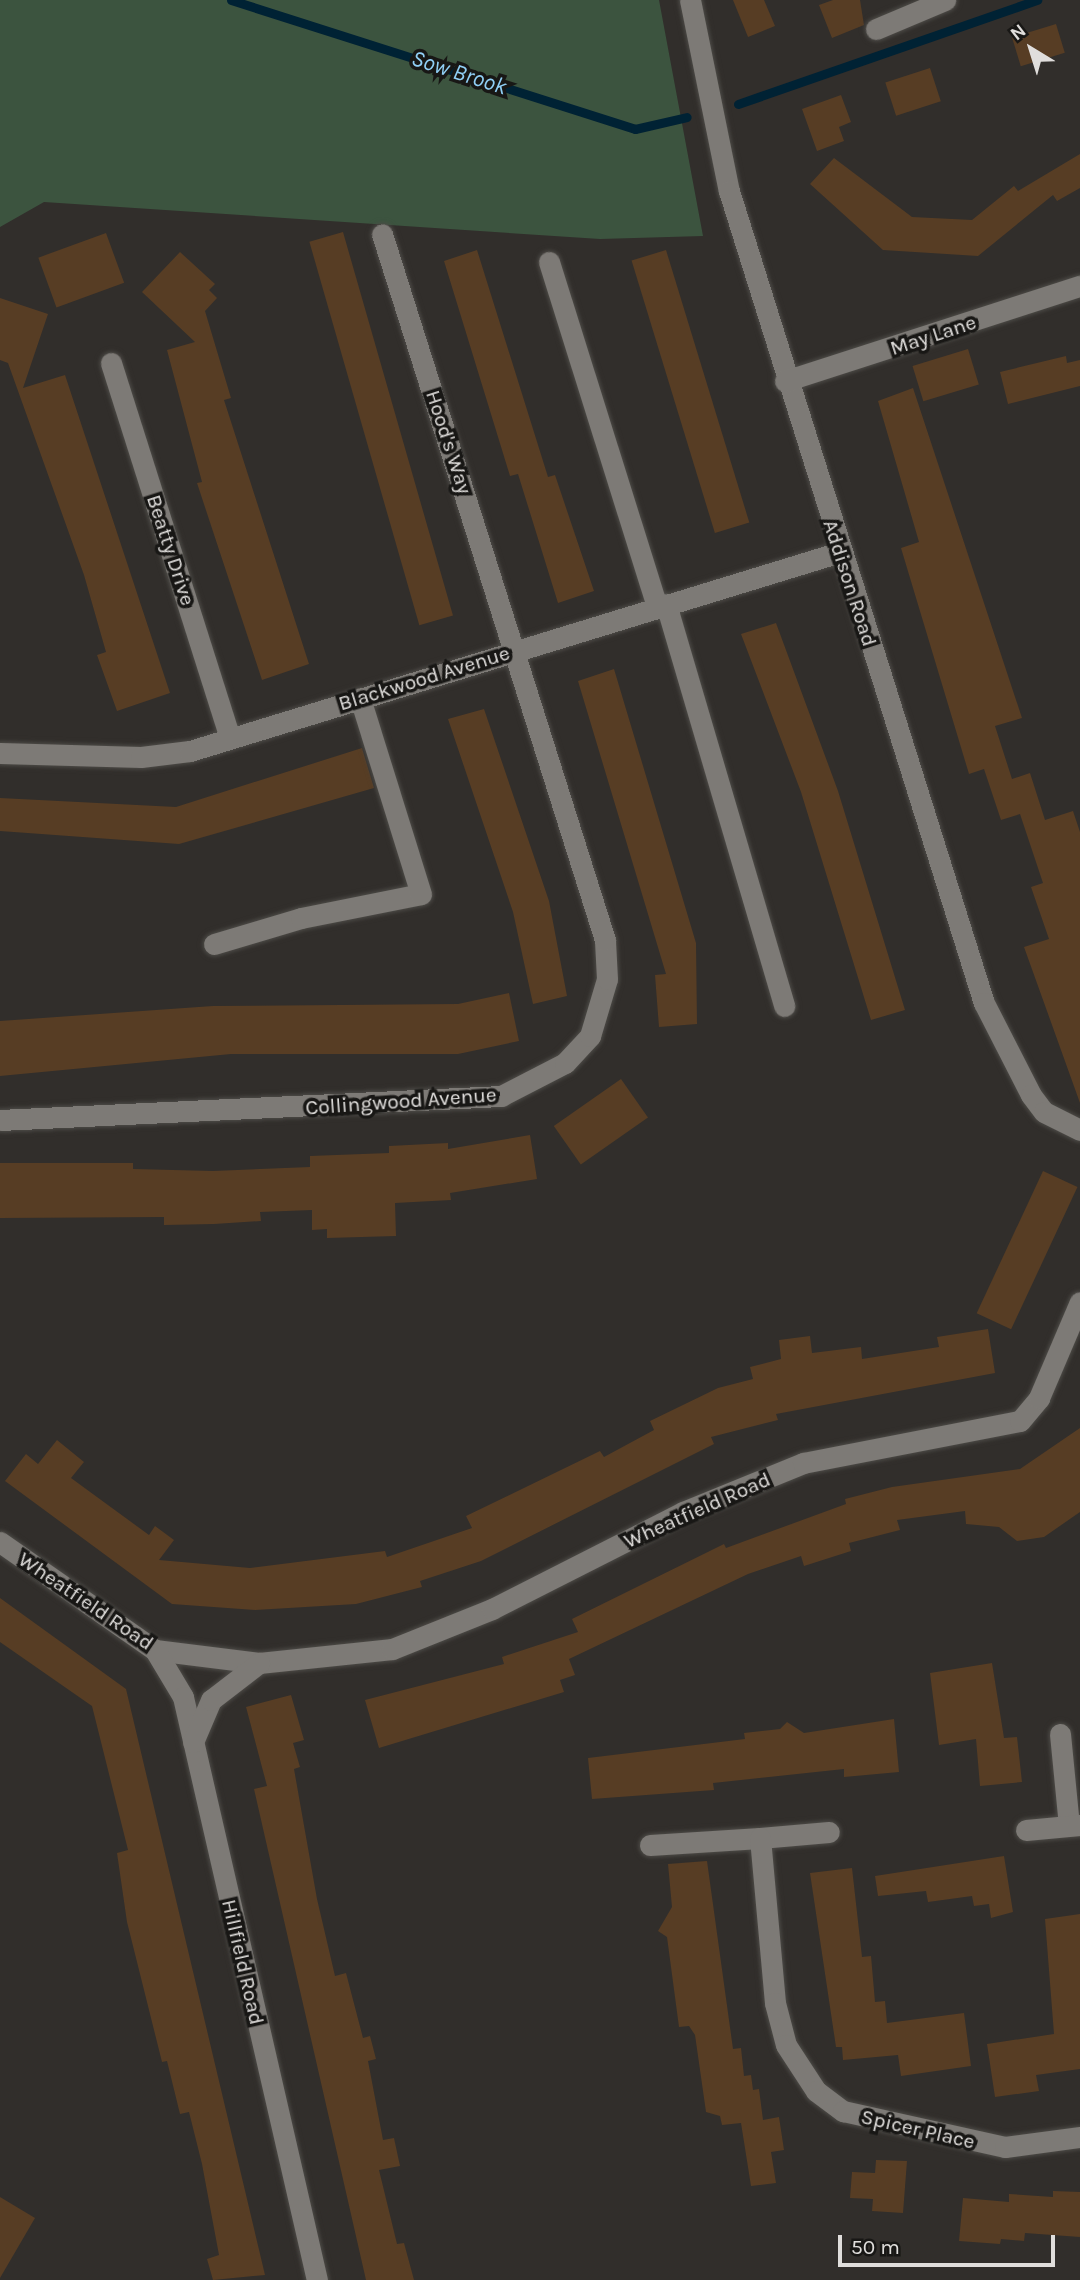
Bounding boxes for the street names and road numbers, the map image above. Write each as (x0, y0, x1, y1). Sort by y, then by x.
street label: May Lane (887, 309, 979, 361)
street label: Hood's Way (420, 387, 478, 497)
street label: Beatty Drive (141, 491, 201, 609)
street label: Addison Road (818, 516, 882, 650)
street label: Blackwood Avenue (335, 640, 513, 716)
street label: Collingwood Avenue (305, 1082, 497, 1120)
street label: Wheatfield Road (620, 1466, 774, 1554)
street label: Wheatfield Road (14, 1546, 158, 1656)
street label: Hillfield Road (216, 1897, 270, 2027)
street label: Spicer Place (859, 2104, 977, 2154)

